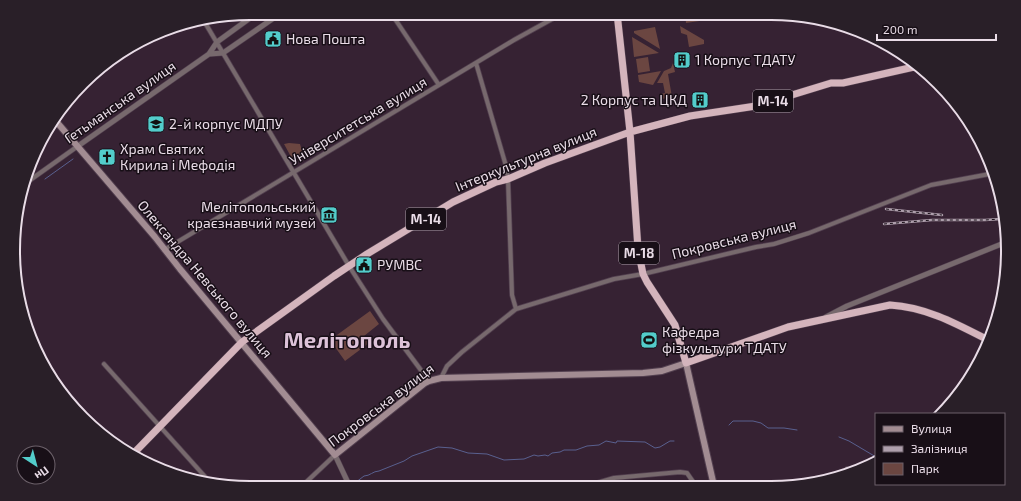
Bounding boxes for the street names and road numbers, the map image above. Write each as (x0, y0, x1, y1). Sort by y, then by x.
street label: Гетьманська вулиця (61, 57, 179, 146)
street label: Університетська вулиця (286, 73, 430, 168)
road number: М-14 (753, 90, 793, 112)
street label: Інтеркультурна вулиця (453, 122, 599, 195)
street label: Олександра Невського вулиця (134, 196, 276, 361)
road number: М-14 (406, 208, 446, 230)
street label: Покровська вулиця (670, 215, 798, 262)
road number: М-18 (619, 242, 659, 264)
street label: Покровська вулиця (325, 359, 437, 450)

